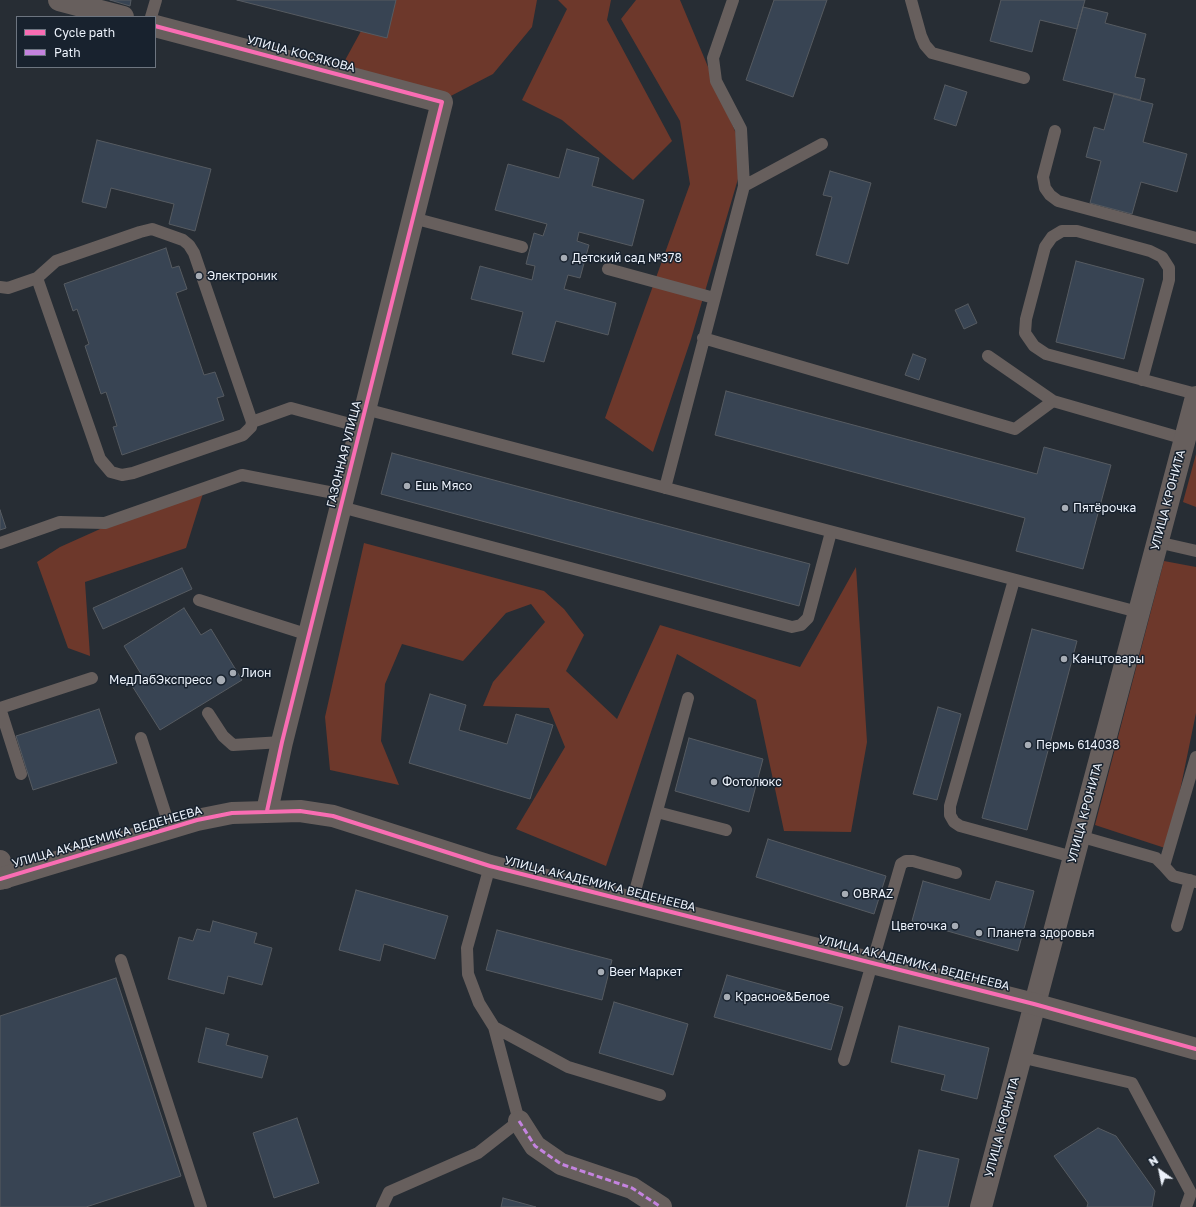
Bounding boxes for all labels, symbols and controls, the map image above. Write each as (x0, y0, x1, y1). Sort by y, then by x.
legend (16, 16, 156, 68)
text: Cycle path (54, 25, 115, 40)
street label: УЛИЦА КОСЯКОВА (245, 33, 357, 75)
text: Path (54, 45, 81, 60)
place label: Детский сад №378 (572, 251, 682, 265)
marker: Детский сад №378 (559, 253, 569, 263)
place label: Электроник (207, 269, 278, 283)
marker: Электроник (194, 271, 204, 281)
street label: ГАЗОННАЯ УЛИЦА (324, 399, 364, 509)
street label: УЛИЦА КРОНИТА (1148, 448, 1188, 552)
place label: Ешь Мясо (415, 479, 472, 493)
marker: Ешь Мясо (402, 481, 412, 491)
place label: Пятёрочка (1073, 501, 1136, 515)
marker: Пятёрочка (1060, 503, 1070, 513)
place label: Канцтовары (1072, 652, 1144, 666)
marker: Канцтовары (1059, 654, 1069, 664)
place label: Лион (241, 666, 271, 680)
marker: Лион (228, 668, 238, 678)
place label: МедЛабЭкспресс (109, 673, 212, 687)
marker: МедЛабЭкспресс (215, 674, 227, 686)
place label: Пермь 614038 (1036, 738, 1119, 752)
marker: Пермь 614038 (1023, 740, 1033, 750)
street label: УЛИЦА КРОНИТА (1065, 761, 1105, 865)
place label: Фотолюкс (722, 775, 782, 789)
marker: Фотолюкс (709, 777, 719, 787)
street label: УЛИЦА АКАДЕМИКА ВЕДЕНЕЕВА (10, 803, 204, 871)
street label: УЛИЦА АКАДЕМИКА ВЕДЕНЕЕВА (503, 853, 697, 915)
place label: OBRAZ (853, 887, 893, 901)
marker: OBRAZ (840, 889, 850, 899)
place label: Цветочка (891, 919, 947, 933)
marker: Цветочка (950, 921, 960, 931)
place label: Планета здоровья (987, 926, 1095, 940)
marker: Планета здоровья (974, 928, 984, 938)
street label: УЛИЦА АКАДЕМИКА ВЕДЕНЕЕВА (817, 932, 1011, 994)
place label: Beer Маркет (609, 965, 682, 979)
marker: Beer Маркет (596, 967, 606, 977)
place label: Красное&Белое (735, 990, 830, 1004)
marker: Красное&Белое (722, 992, 732, 1002)
street label: УЛИЦА КРОНИТА (982, 1075, 1022, 1179)
north arrow (1140, 1151, 1180, 1191)
text: N (1146, 1153, 1160, 1168)

